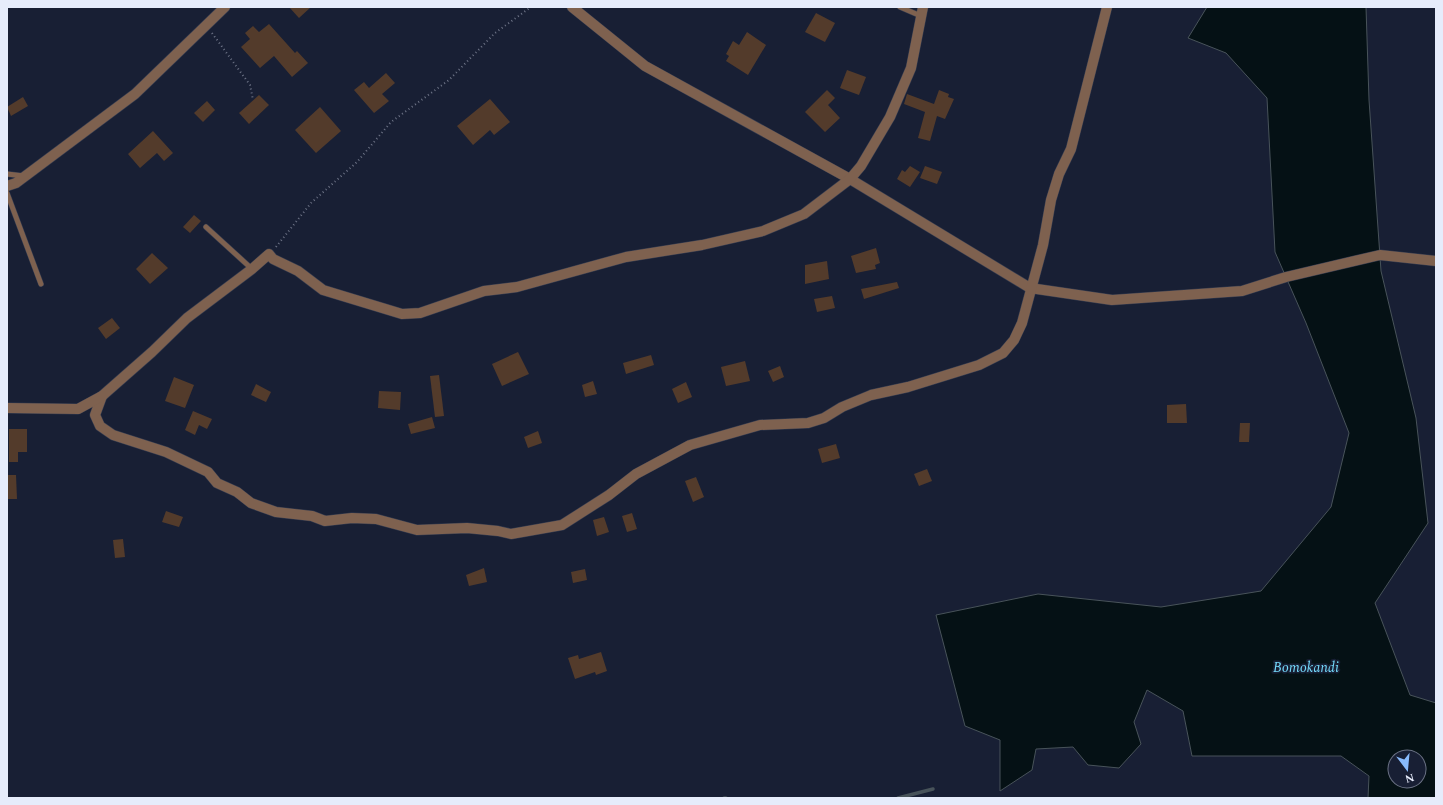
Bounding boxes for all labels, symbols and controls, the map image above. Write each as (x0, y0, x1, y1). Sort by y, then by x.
water label: Bomokandi (1273, 657, 1339, 678)
north arrow (1387, 749, 1427, 789)
text: N (1403, 769, 1416, 788)

